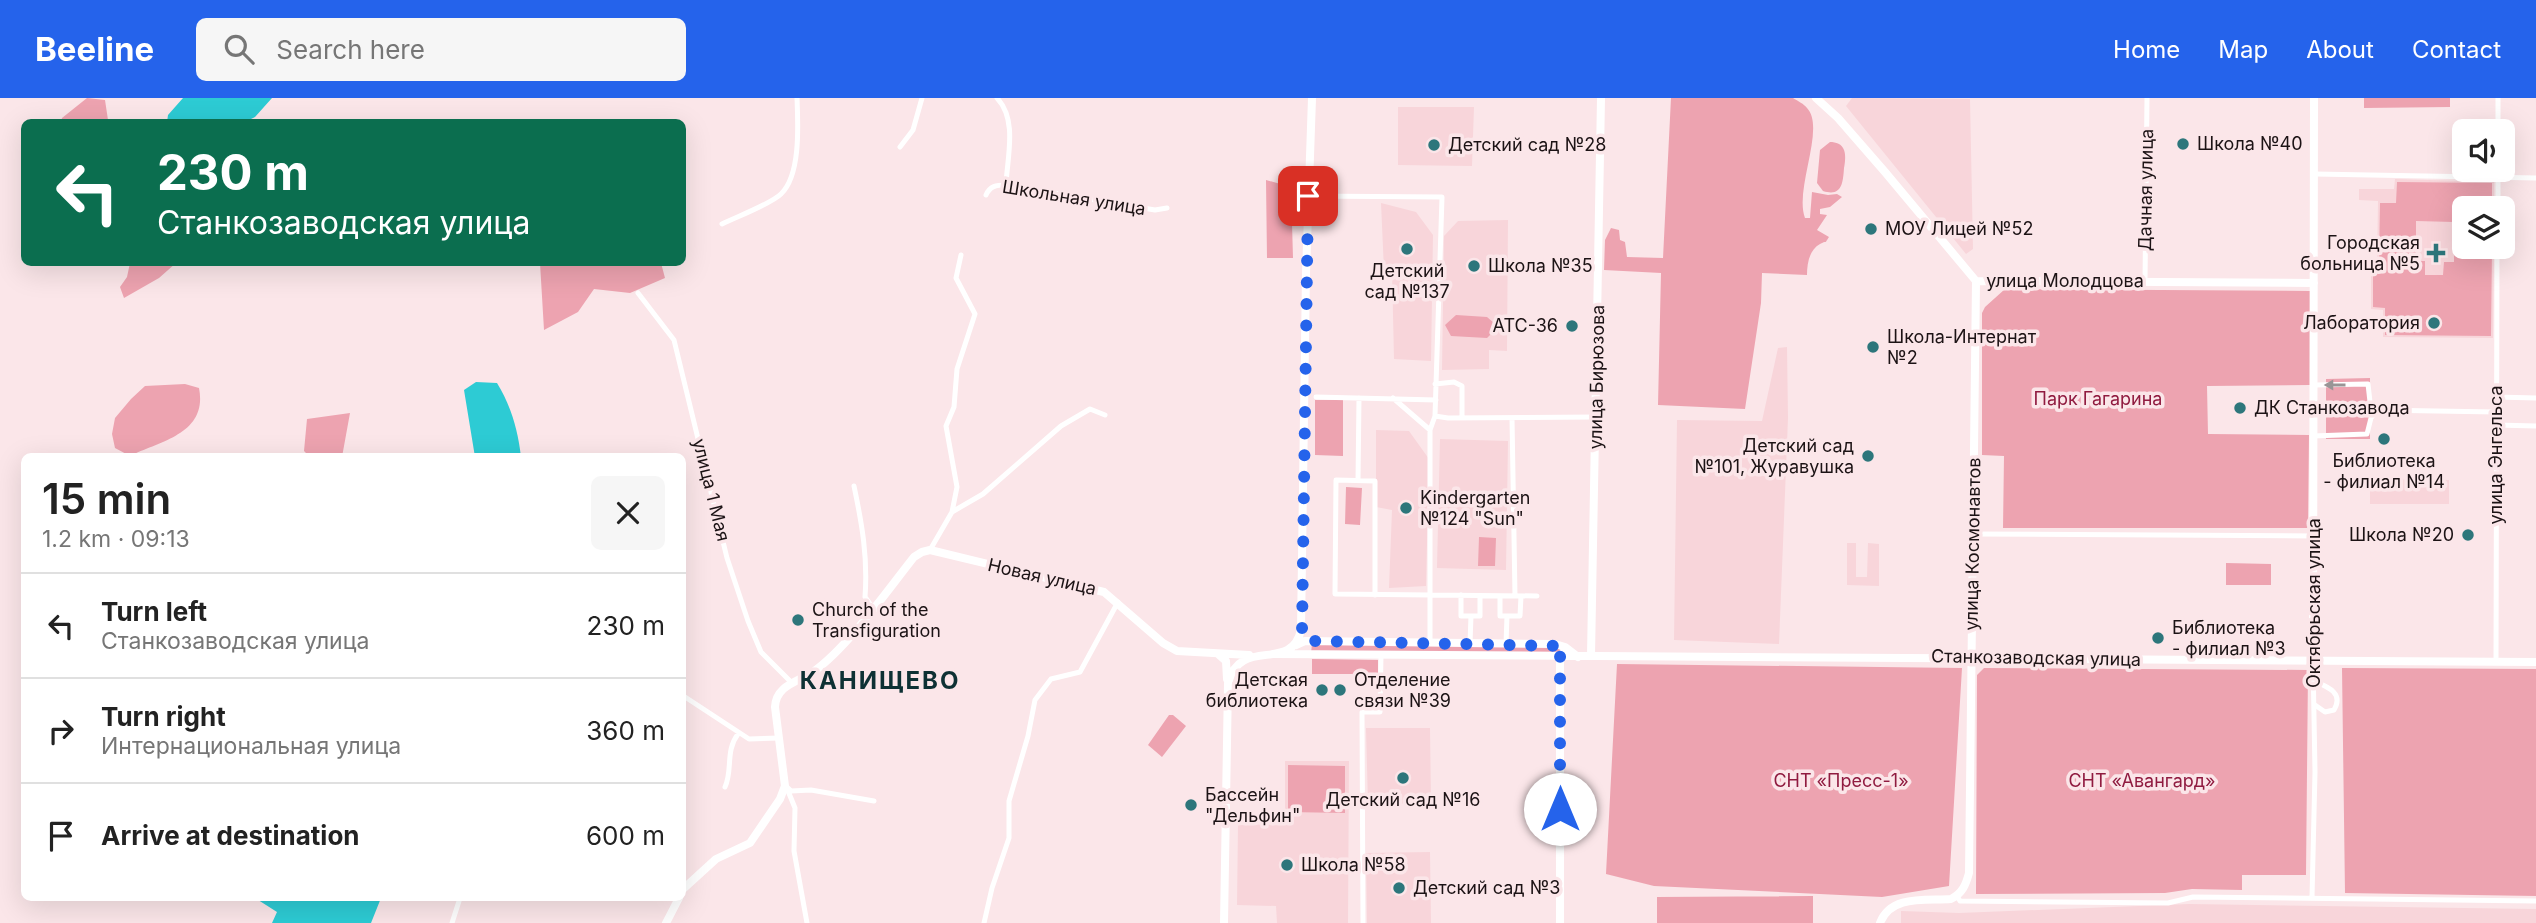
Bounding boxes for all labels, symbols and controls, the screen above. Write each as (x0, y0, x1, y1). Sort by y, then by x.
search box (196, 18, 686, 81)
text: Beeline (35, 29, 154, 69)
icon: search (220, 30, 258, 68)
text: Search here (276, 34, 425, 65)
text: Home (2113, 35, 2180, 64)
text: Map (2218, 35, 2268, 64)
text: About (2306, 35, 2374, 64)
text: Contact (2412, 35, 2501, 64)
map controls (2452, 119, 2515, 259)
button: sound (2452, 119, 2515, 182)
street label: Дачная улица (2134, 129, 2157, 251)
place label: Школа №40 (2197, 133, 2303, 154)
place label: Детский сад №28 (1448, 134, 1606, 155)
marker: Школа №40 (2175, 136, 2191, 152)
marker: Детский сад №28 (1426, 137, 1442, 153)
text: 230 m (157, 143, 309, 202)
icon: left (42, 147, 133, 238)
pin (1278, 166, 1338, 226)
street label: Школьная улица (1001, 176, 1147, 219)
icon: arrive (1289, 177, 1327, 215)
button: layers (2452, 196, 2515, 259)
text: Станкозаводская улица (157, 203, 530, 242)
place label: МОУ Лицей №52 (1885, 218, 2033, 239)
marker: МОУ Лицей №52 (1863, 221, 1879, 237)
place label: Городская больница №5 (2300, 232, 2420, 274)
marker: Детский сад №137 (1399, 241, 1415, 257)
marker: Городская больница №5 (2426, 243, 2446, 263)
place label: Школа №35 (1488, 255, 1593, 276)
marker: Школа №35 (1466, 258, 1482, 274)
place label: Детский сад №137 (1364, 260, 1450, 302)
street label: улица Молодцова (1986, 270, 2144, 291)
street label: улица Бирюзова (1585, 304, 1608, 449)
place label: Лаборатория (2303, 312, 2420, 333)
place label: АТС-36 (1493, 315, 1558, 336)
marker: Лаборатория (2426, 315, 2442, 331)
marker: АТС-36 (1564, 318, 1580, 334)
place label: Школа-Интернат №2 (1887, 326, 2037, 368)
marker: Школа-Интернат №2 (1865, 339, 1881, 355)
one-way arrow (2323, 379, 2345, 390)
street label: улица Энгельса (2485, 385, 2506, 525)
park label: Парк Гагарина (2034, 388, 2162, 409)
place label: ДК Станкозавода (2254, 397, 2410, 418)
marker: ДК Станкозавода (2232, 400, 2248, 416)
marker: Библиотека - филиал №14 (2376, 431, 2392, 447)
place label: Детский сад №101, Журавушка (1694, 435, 1854, 477)
street label: улица 1 Мая (689, 436, 734, 543)
marker: Детский сад №101, Журавушка (1860, 448, 1876, 464)
place label: Библиотека - филиал №14 (2323, 450, 2445, 492)
street label: улица Космонавтов (1960, 457, 1985, 631)
text: 15 min (42, 473, 171, 524)
button: close (591, 476, 665, 550)
place label: Kindergarten №124 "Sun" (1420, 487, 1530, 529)
marker: Kindergarten №124 "Sun" (1398, 500, 1414, 516)
street label: Октябрьская улица (2303, 518, 2324, 688)
place label: Школа №20 (2349, 524, 2454, 545)
text: 1.2 km · 09:13 (42, 525, 190, 553)
marker: Школа №20 (2460, 527, 2476, 543)
street label: Новая улица (986, 554, 1098, 599)
text: Turn left (101, 596, 207, 627)
place label: Church of the Transfiguration (812, 599, 941, 641)
icon: left (42, 607, 80, 645)
text: 230 m (587, 610, 665, 641)
marker: Church of the Transfiguration (790, 612, 806, 628)
place label: Библиотека - филиал №3 (2172, 617, 2286, 659)
text: Станкозаводская улица (101, 627, 369, 655)
marker: Библиотека - филиал №3 (2150, 630, 2166, 646)
street label: Станкозаводская улица (1931, 645, 2141, 670)
district label: КАНИЩЕВО (800, 666, 960, 695)
place label: Детская библиотека (1206, 669, 1308, 711)
place label: Отделение связи №39 (1354, 669, 1451, 711)
marker: Детская библиотека (1314, 682, 1330, 698)
marker: Отделение связи №39 (1332, 682, 1348, 698)
text: Turn right (101, 701, 226, 732)
icon: right (42, 712, 80, 750)
text: 360 m (586, 715, 665, 746)
text: Интернациональная улица (101, 732, 401, 760)
marker: Детский сад №16 (1395, 770, 1411, 786)
park label: СНТ «Пресс-1» (1773, 770, 1909, 791)
park label: СНТ «Авангард» (2068, 770, 2216, 791)
position arrow (1523, 772, 1597, 846)
place label: Бассейн "Дельфин" (1205, 784, 1300, 826)
place label: Детский сад №16 (1326, 789, 1480, 810)
marker: Бассейн "Дельфин" (1183, 797, 1199, 813)
icon: arrive (42, 817, 80, 855)
text: Arrive at destination (101, 820, 360, 851)
text: 600 m (586, 820, 665, 851)
place label: Школа №58 (1301, 854, 1406, 875)
marker: Школа №58 (1279, 857, 1295, 873)
place label: Детский сад №3 (1413, 877, 1560, 898)
marker: Детский сад №3 (1391, 880, 1407, 896)

